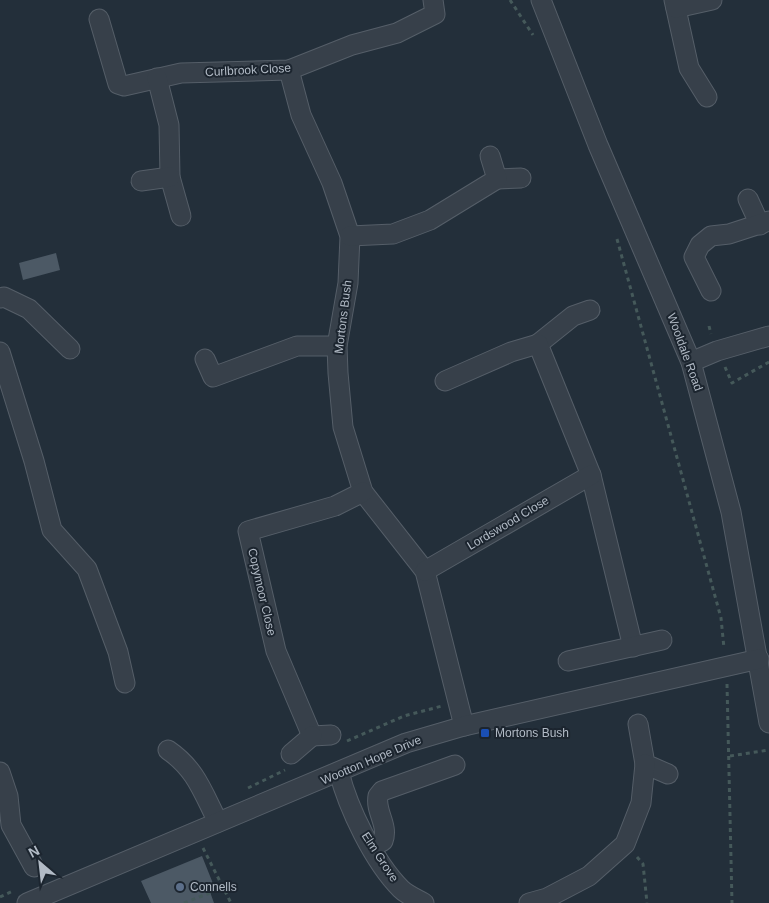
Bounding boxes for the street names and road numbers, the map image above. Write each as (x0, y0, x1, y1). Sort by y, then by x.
street label: Curlbrook Close (205, 61, 292, 79)
street label: Mortons Bush (332, 279, 354, 355)
street label: Wooldale Road (664, 311, 706, 393)
street label: Lordswood Close (465, 493, 552, 553)
street label: Copymoor Close (245, 547, 279, 637)
street label: Wootton Hope Drive (319, 732, 424, 788)
street label: Elm Grove (359, 829, 401, 885)

